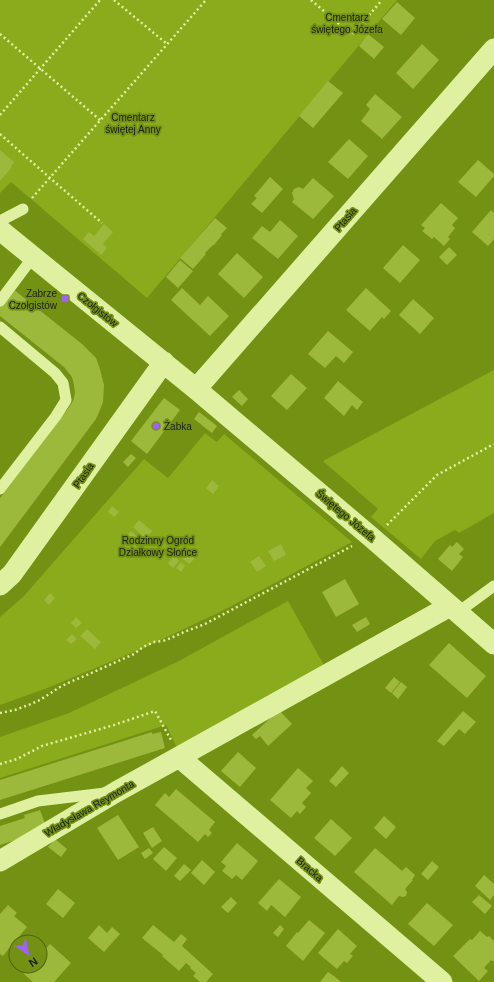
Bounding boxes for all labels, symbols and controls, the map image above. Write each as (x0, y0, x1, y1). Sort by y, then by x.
park label: Cmentarz świętego Józefa (311, 12, 383, 35)
park label: Cmentarz świętej Anny (105, 112, 161, 135)
street label: Ptasia (332, 205, 359, 233)
place label: Zabrze Czołgistów (9, 288, 58, 311)
street label: Czołgistów (75, 290, 121, 329)
marker: Zabrze Czołgistów (60, 294, 70, 304)
place label: Żabka (164, 420, 192, 432)
marker: Żabka (151, 421, 161, 431)
street label: Ptasia (71, 460, 96, 490)
street label: Świętego Józefa (314, 487, 378, 543)
park label: Rodzinny Ogród Działkowy Słońce (119, 535, 198, 558)
street label: Władysława Reymonta (42, 778, 136, 839)
street label: Bracka (294, 855, 325, 884)
north arrow (8, 934, 48, 974)
text: N (27, 955, 40, 970)

